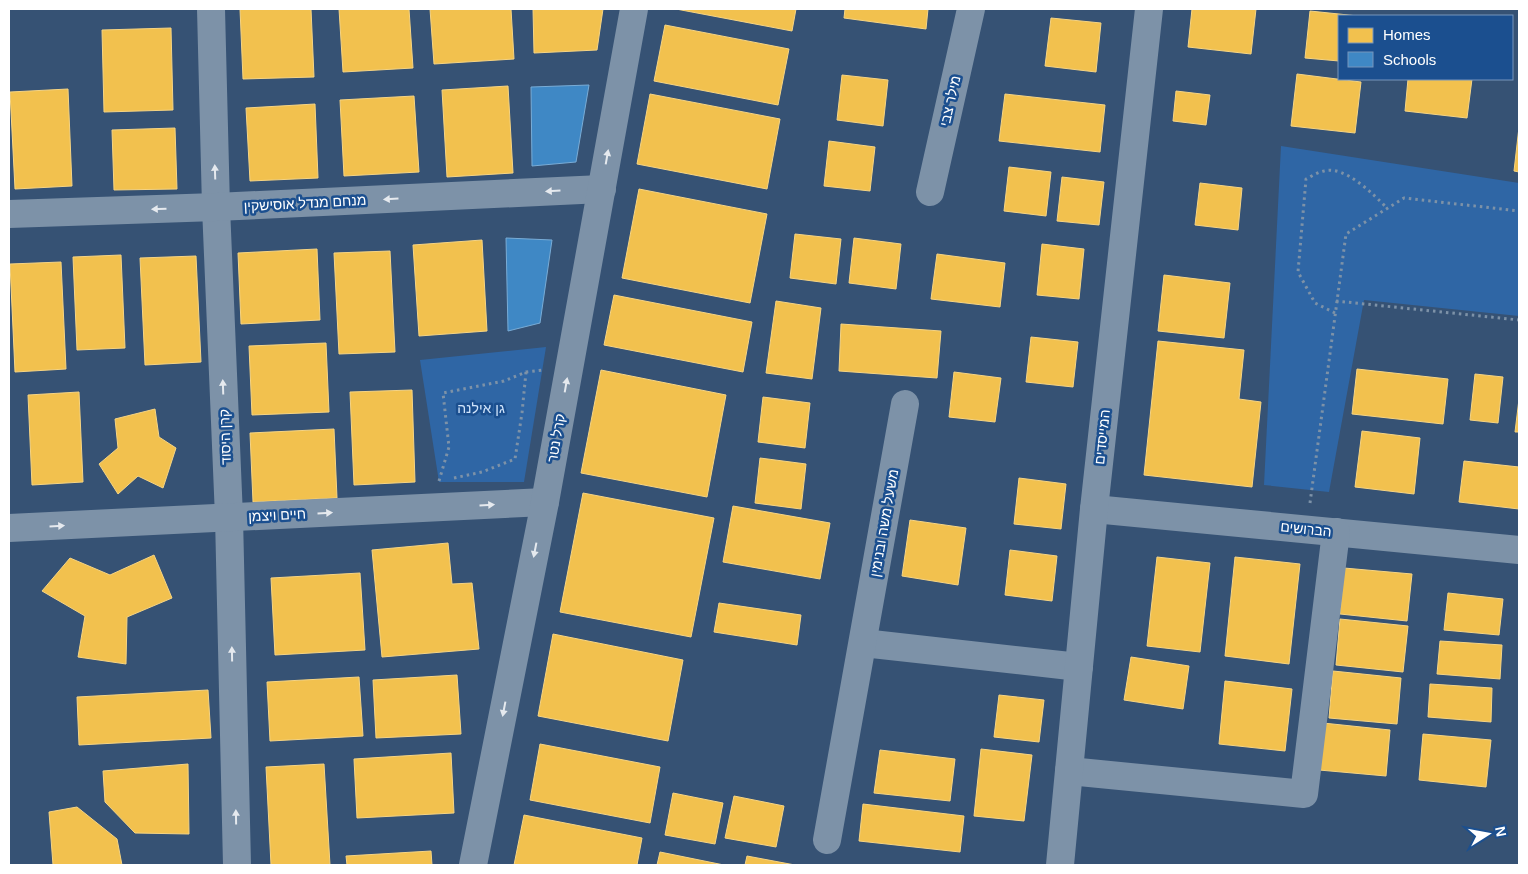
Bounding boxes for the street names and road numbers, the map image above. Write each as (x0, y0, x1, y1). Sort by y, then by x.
street label: מילר צבי (936, 74, 964, 128)
street label: מנחם מנדל אוסישקין (243, 192, 367, 214)
street label: קרן היסוד (216, 409, 234, 465)
street label: המייסדים (1091, 409, 1113, 465)
street label: קרל נטר (544, 412, 568, 464)
street label: משעל משה ובנימין (867, 468, 901, 578)
street label: חיים ויצמן (248, 505, 306, 525)
street label: הברושים (1280, 518, 1332, 540)

